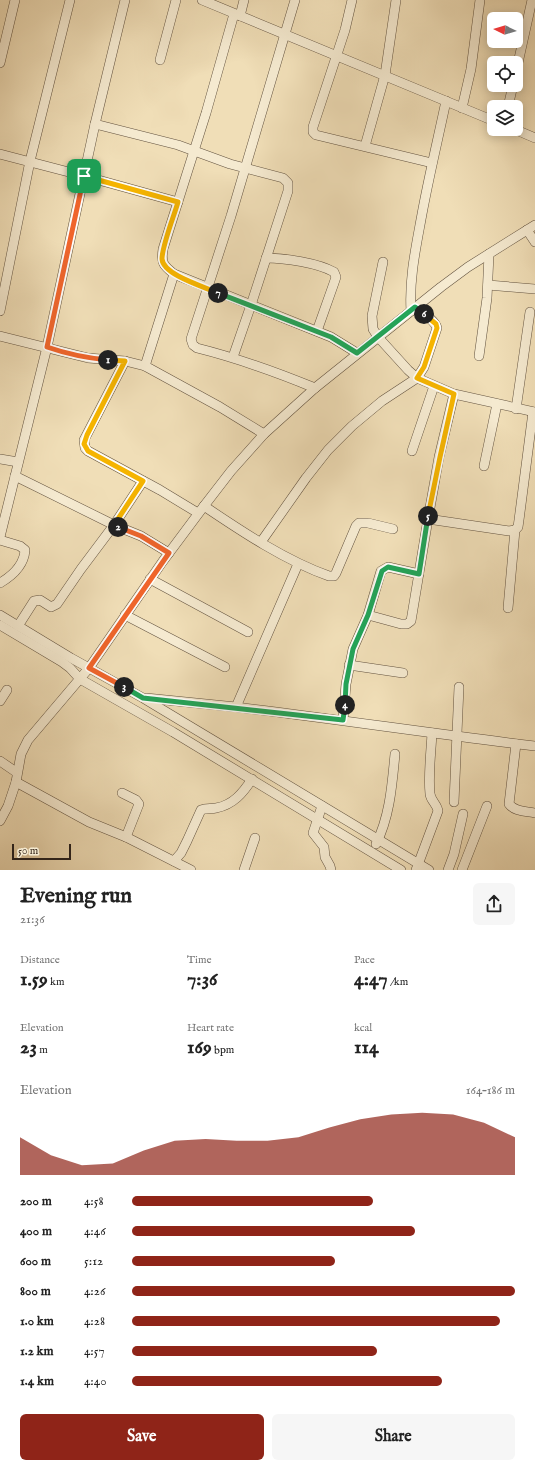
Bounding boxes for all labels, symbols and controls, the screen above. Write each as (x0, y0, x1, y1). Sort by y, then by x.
north arrow (487, 12, 523, 48)
map controls (487, 12, 523, 136)
button: locate (487, 56, 523, 92)
button: layers (487, 100, 523, 136)
pin (67, 159, 101, 193)
icon: arrive (73, 165, 95, 187)
pin: 7 (208, 283, 228, 303)
text: 7 (215, 286, 221, 300)
pin: 6 (414, 304, 434, 324)
text: 6 (422, 307, 426, 321)
pin: 1 (98, 350, 118, 370)
text: 1 (106, 353, 110, 367)
pin: 5 (418, 506, 438, 526)
text: 5 (426, 509, 430, 523)
pin: 2 (108, 517, 128, 537)
text: 2 (115, 520, 121, 534)
pin: 3 (114, 677, 134, 697)
text: 3 (122, 680, 126, 694)
pin: 4 (335, 695, 355, 715)
text: 4 (342, 698, 348, 712)
scale bar (12, 842, 71, 861)
text: 50 m (18, 844, 38, 858)
text: Evening run (20, 882, 132, 910)
button: share (473, 883, 515, 925)
text: 21:36 (20, 911, 45, 928)
text: Distance (20, 953, 60, 967)
text: Time (187, 953, 211, 967)
text: Pace (354, 953, 375, 967)
text: 1.59 (20, 967, 48, 992)
text: 7:36 (187, 967, 218, 992)
text: 4:47 (354, 967, 388, 992)
text: km (48, 975, 65, 989)
text: /km (388, 975, 408, 989)
text: Elevation (20, 1021, 64, 1035)
text: Heart rate (187, 1021, 234, 1035)
text: kcal (354, 1021, 372, 1035)
text: 23 (20, 1035, 37, 1060)
text: 169 (187, 1035, 212, 1060)
text: 114 (354, 1035, 379, 1060)
text: m (37, 1043, 48, 1057)
text: bpm (212, 1043, 234, 1057)
text: Elevation (20, 1082, 72, 1099)
text: 164–186 m (466, 1082, 515, 1099)
text: 200 m (20, 1193, 52, 1210)
text: 4:58 (84, 1193, 104, 1210)
text: 400 m (20, 1223, 52, 1240)
text: 4:46 (84, 1223, 106, 1240)
text: 600 m (20, 1253, 51, 1270)
text: 5:12 (84, 1253, 103, 1270)
text: 800 m (20, 1283, 51, 1300)
text: 4:26 (84, 1283, 105, 1300)
text: 1.0 km (20, 1313, 54, 1330)
text: 4:28 (84, 1313, 105, 1330)
text: 1.2 km (20, 1343, 54, 1360)
text: 4:57 (84, 1343, 105, 1360)
text: 1.4 km (20, 1373, 54, 1390)
text: 4:40 (84, 1373, 107, 1390)
button: Save (20, 1414, 264, 1460)
button: Share (272, 1414, 515, 1460)

